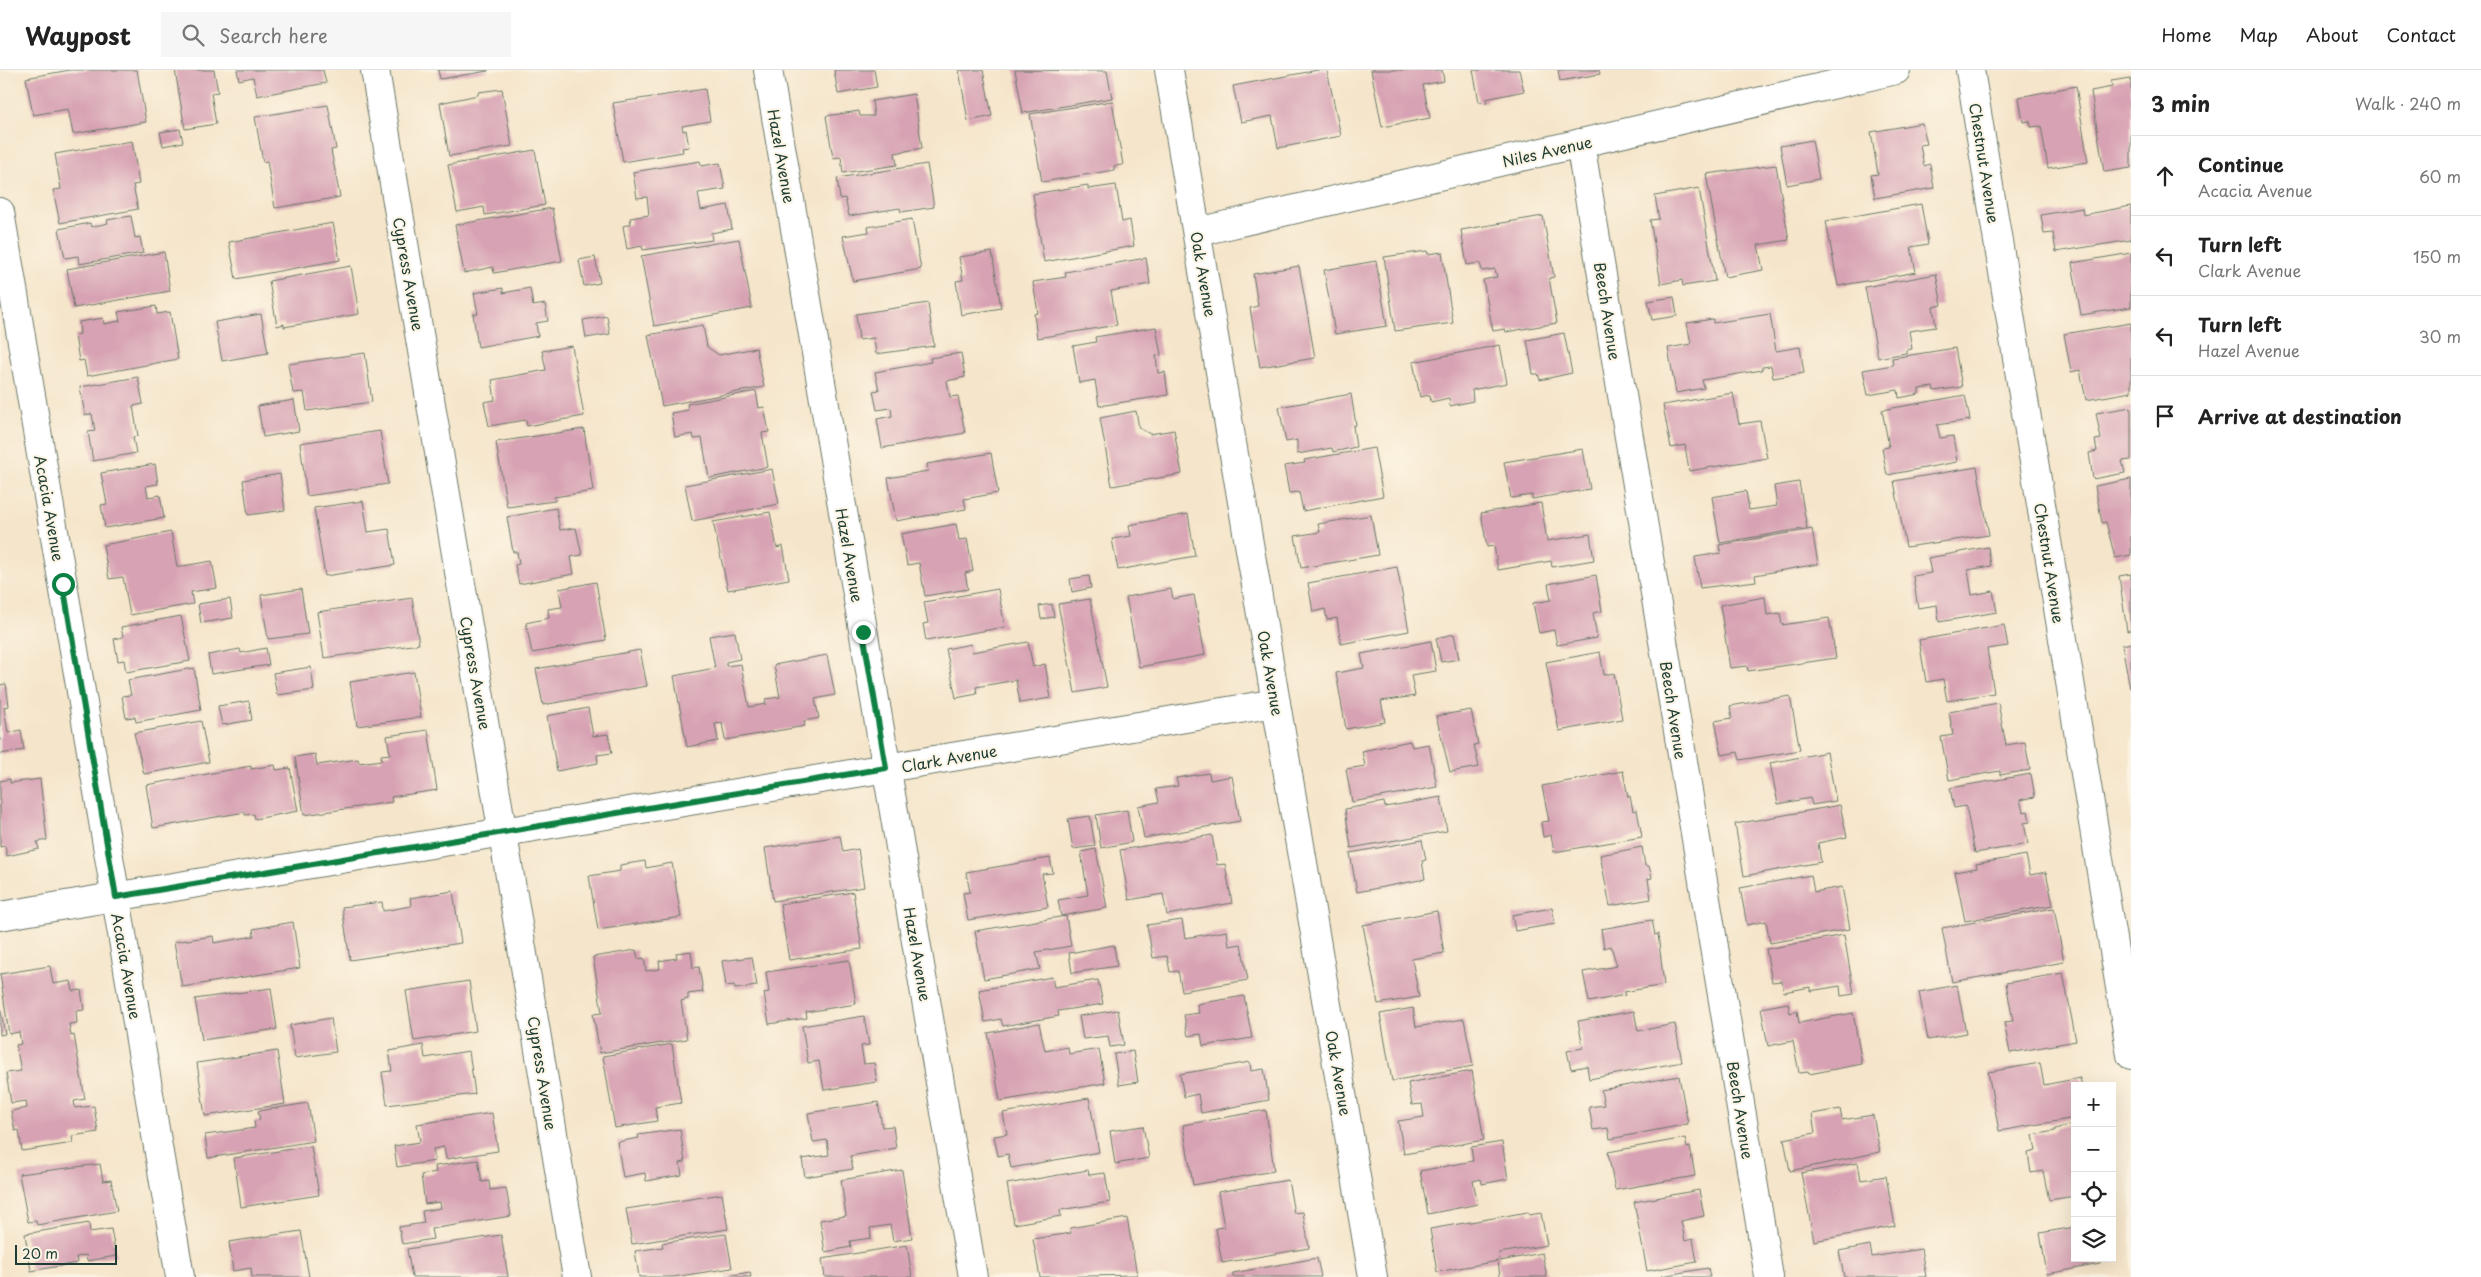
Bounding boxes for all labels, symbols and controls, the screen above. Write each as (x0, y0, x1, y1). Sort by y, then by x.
search box (161, 12, 511, 57)
text: Waypost (25, 17, 131, 53)
icon: search (179, 21, 207, 49)
text: Search here (219, 21, 328, 49)
text: Home (2161, 21, 2211, 48)
text: Map (2239, 21, 2278, 48)
text: About (2306, 21, 2358, 48)
text: Contact (2386, 21, 2456, 48)
text: 3 min (2151, 87, 2210, 119)
text: Walk · 240 m (2355, 91, 2461, 115)
street label: Chestnut Avenue (1964, 101, 2006, 225)
street label: Hazel Avenue (762, 107, 802, 205)
street label: Niles Avenue (1500, 130, 1594, 172)
text: Continue (2198, 150, 2284, 178)
icon: ahead (2151, 162, 2179, 190)
text: 60 m (2419, 164, 2461, 188)
text: Acacia Avenue (2198, 178, 2313, 202)
street label: Cypress Avenue (388, 215, 430, 333)
street label: Oak Avenue (1185, 230, 1223, 318)
text: Turn left (2198, 230, 2282, 258)
icon: left (2151, 242, 2179, 270)
text: 150 m (2413, 244, 2461, 268)
text: Clark Avenue (2198, 258, 2301, 282)
street label: Beech Avenue (1589, 261, 1627, 361)
text: Turn left (2198, 310, 2282, 338)
icon: left (2151, 322, 2179, 350)
text: 30 m (2419, 324, 2461, 348)
text: Hazel Avenue (2198, 338, 2300, 362)
icon: arrive (2151, 402, 2179, 430)
text: Arrive at destination (2198, 402, 2402, 430)
street label: Acacia Avenue (29, 453, 71, 563)
street label: Chestnut Avenue (2029, 501, 2071, 625)
street label: Hazel Avenue (830, 506, 870, 604)
route start (52, 573, 75, 596)
street label: Cypress Avenue (455, 614, 497, 732)
route end (852, 621, 875, 644)
street label: Oak Avenue (1252, 629, 1290, 717)
street label: Beech Avenue (1655, 660, 1693, 760)
street label: Clark Avenue (899, 738, 999, 778)
street label: Hazel Avenue (898, 905, 938, 1003)
street label: Acacia Avenue (106, 911, 148, 1021)
street label: Cypress Avenue (523, 1015, 563, 1131)
street label: Oak Avenue (1320, 1029, 1358, 1117)
street label: Beech Avenue (1722, 1060, 1760, 1160)
map controls (2071, 1082, 2116, 1262)
button: + (2071, 1082, 2116, 1127)
button: − (2071, 1127, 2116, 1172)
button: locate (2071, 1172, 2116, 1217)
button: layers (2071, 1217, 2116, 1262)
scale bar (15, 1242, 118, 1265)
text: 20 m (22, 1243, 58, 1264)

